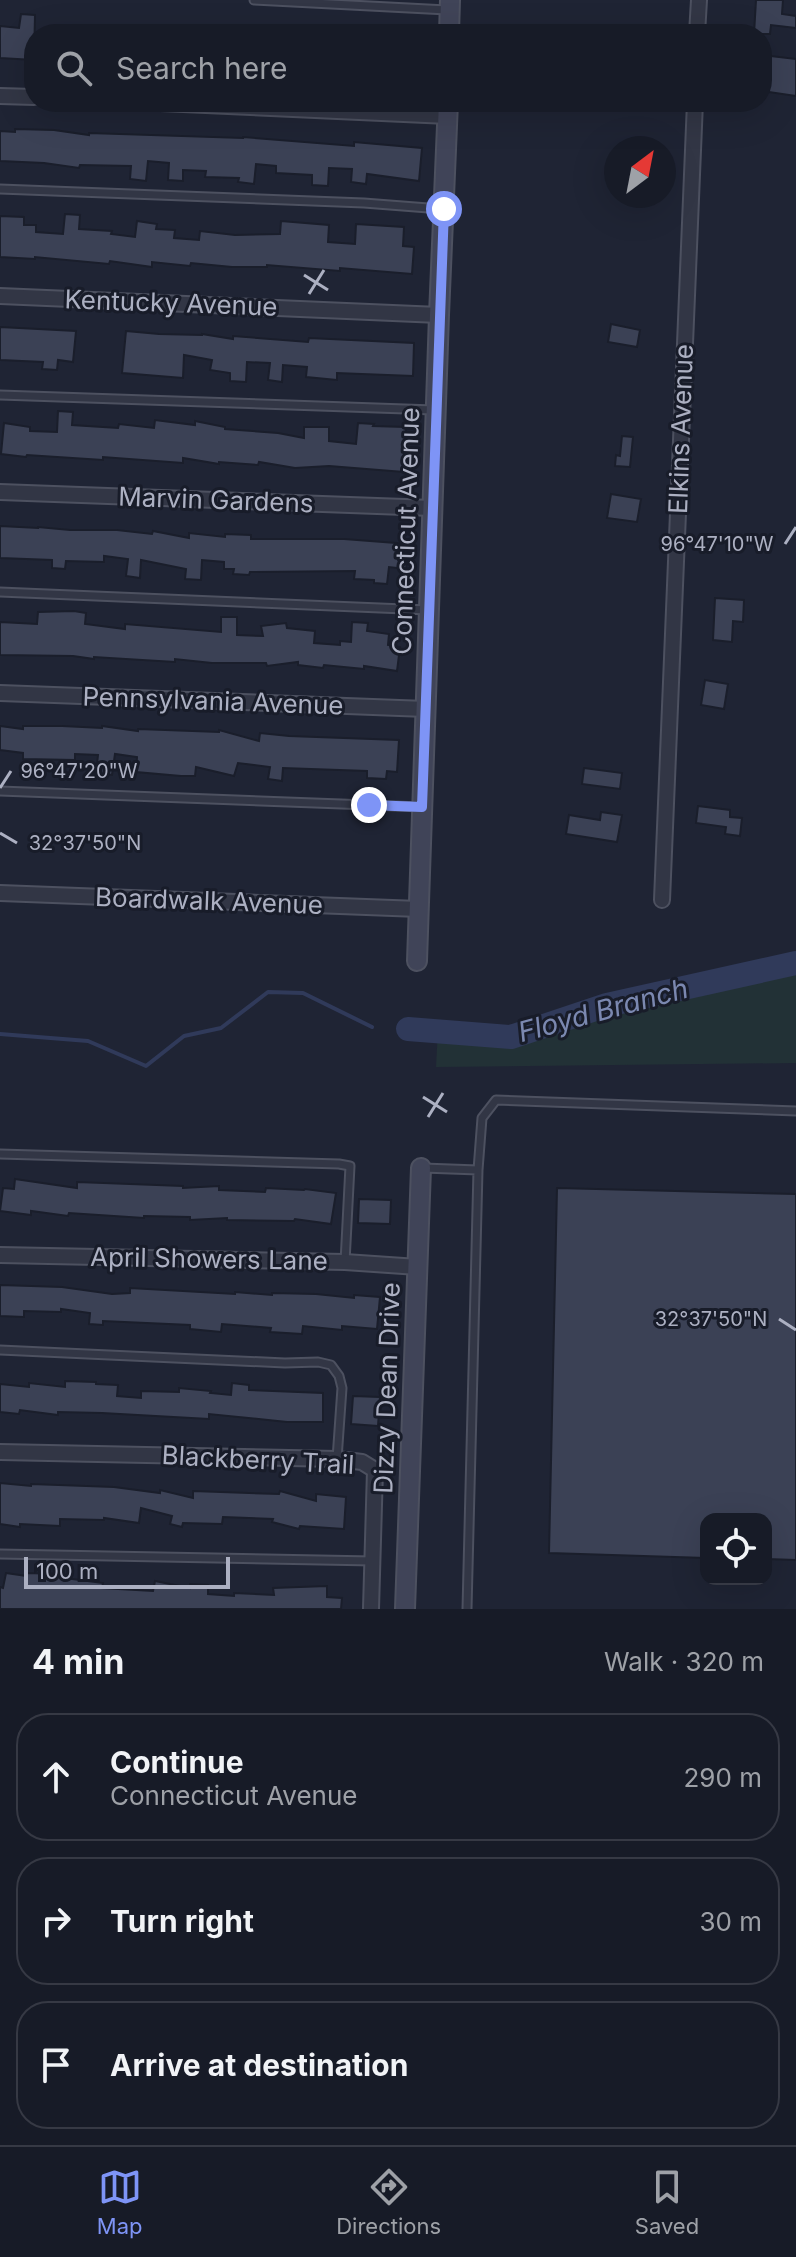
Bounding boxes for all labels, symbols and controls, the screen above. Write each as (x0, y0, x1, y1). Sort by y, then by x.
search box (24, 24, 772, 112)
icon: search (52, 46, 96, 90)
text: Search here (116, 50, 288, 86)
north arrow (604, 136, 676, 208)
route start (426, 191, 462, 227)
street label: Kentucky Avenue (64, 283, 278, 322)
street label: Elkins Avenue (662, 343, 699, 515)
street label: Connecticut Avenue (386, 407, 425, 655)
street label: Marvin Gardens (118, 481, 314, 518)
text: 96°47'10"W (660, 532, 774, 556)
street label: Pennsylvania Avenue (82, 680, 344, 721)
text: 96°47'20"W (20, 759, 138, 783)
route end (351, 787, 387, 823)
text: 32°37'50"N (29, 831, 141, 855)
street label: Boardwalk Avenue (95, 881, 323, 920)
water label: Floyd Branch (514, 971, 692, 1049)
street label: April Showers Lane (90, 1241, 328, 1276)
street label: Dizzy Dean Drive (367, 1282, 406, 1494)
text: 32°37'50"N (655, 1307, 767, 1331)
street label: Blackberry Trail (161, 1439, 355, 1480)
map controls (700, 1513, 772, 1585)
button: locate (700, 1513, 772, 1585)
scale bar (24, 1553, 230, 1589)
text: 100 m (36, 1558, 98, 1584)
text: 4 min (32, 1641, 124, 1682)
text: Walk · 320 m (604, 1646, 764, 1677)
text: Continue (110, 1744, 244, 1780)
icon: ahead (34, 1755, 78, 1799)
text: 290 m (684, 1762, 762, 1793)
text: Connecticut Avenue (110, 1780, 358, 1811)
icon: right (34, 1899, 78, 1943)
text: Turn right (110, 1903, 254, 1939)
text: 30 m (699, 1906, 762, 1937)
icon: arrive (34, 2043, 78, 2087)
text: Arrive at destination (110, 2047, 408, 2083)
tab: Map (97, 2165, 143, 2239)
tab: Directions (336, 2165, 441, 2239)
tab: Saved (635, 2165, 699, 2239)

